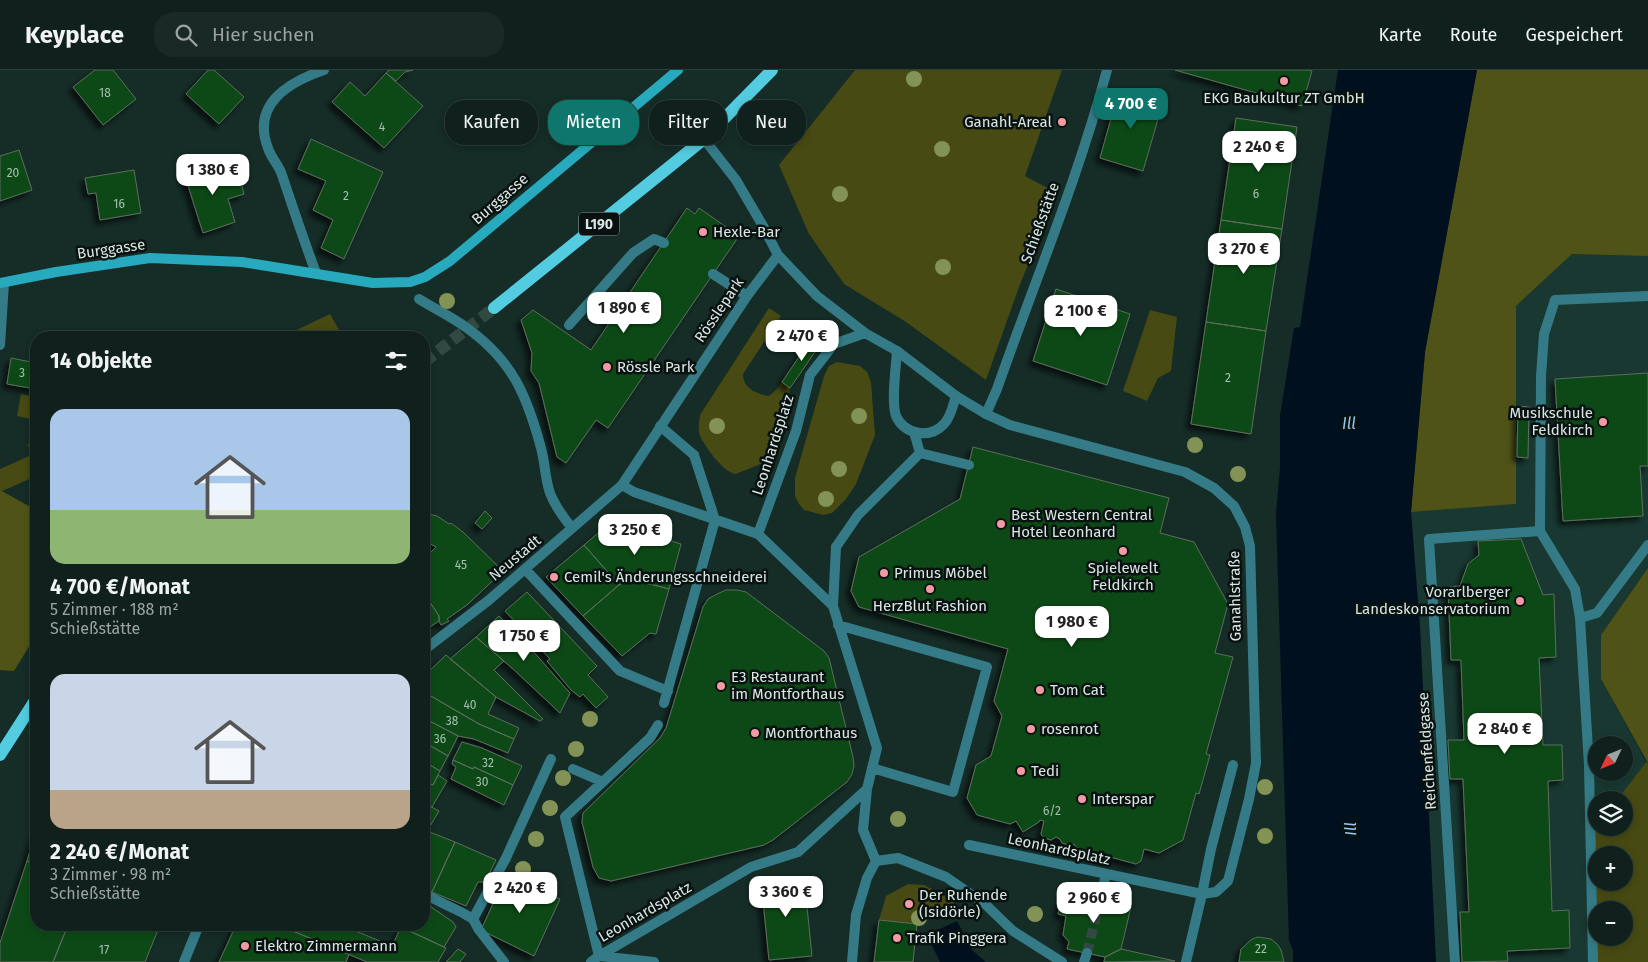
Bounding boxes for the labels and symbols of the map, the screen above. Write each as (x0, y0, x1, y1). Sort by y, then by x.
marker: EKG Baukultur ZT GmbH (1278, 75, 1290, 87)
house number: 18 (99, 86, 111, 100)
pin: 4 700 € (1085, 88, 1177, 130)
place label: EKG Baukultur ZT GmbH (1203, 89, 1365, 107)
place label: Ganahl-Areal (964, 113, 1053, 131)
marker: Ganahl-Areal (1056, 116, 1068, 128)
house number: 4 (379, 120, 386, 134)
pin: 2 240 € (1213, 131, 1305, 173)
pin: 1 380 € (167, 154, 259, 196)
house number: 20 (7, 166, 20, 180)
street label: Burggasse (468, 170, 532, 228)
street label: Schießstätte (1017, 180, 1063, 266)
house number: 6 (1253, 187, 1259, 201)
house number: 2 (343, 189, 349, 203)
house number: 16 (113, 197, 125, 211)
road number: L190 (579, 212, 619, 236)
place label: Hexle-Bar (713, 223, 780, 241)
marker: Hexle-Bar (697, 226, 709, 238)
pin: 3 270 € (1198, 232, 1290, 275)
street label: Burggasse (76, 235, 146, 263)
street label: Rösslepark (691, 274, 747, 346)
pin: 1 890 € (578, 292, 670, 334)
pin: 2 100 € (1035, 294, 1127, 337)
pin: 2 470 € (756, 320, 848, 362)
place label: Rössle Park (617, 358, 695, 376)
marker: Rössle Park (601, 361, 613, 373)
house number: 3 (19, 366, 25, 380)
house number: 2 (1225, 371, 1231, 385)
street label: Leonhardsplatz (748, 392, 798, 497)
place label: Musikschule Feldkirch (1510, 404, 1593, 439)
water label: Ill (1342, 414, 1356, 433)
marker: Musikschule Feldkirch (1597, 416, 1609, 428)
place label: Best Western Central Hotel Leonhard (1011, 506, 1153, 541)
pin: 3 250 € (589, 514, 681, 556)
marker: Best Western Central Hotel Leonhard (995, 518, 1007, 530)
street label: Neustadt (485, 531, 545, 585)
marker: Spielewelt Feldkirch (1117, 545, 1129, 557)
street label: Ganahlstraße (1225, 551, 1245, 641)
house number: 45 (455, 558, 467, 572)
place label: Spielewelt Feldkirch (1088, 559, 1159, 594)
place label: Primus Möbel (894, 564, 988, 582)
marker: Primus Möbel (878, 567, 890, 579)
place label: Cemil's Änderungsschneiderei (564, 568, 767, 586)
marker: Cemil's Änderungsschneiderei (548, 571, 560, 583)
marker: HerzBlut Fashion (924, 583, 936, 595)
place label: Vorarlberger Landeskonservatorium (1355, 583, 1510, 618)
marker: Vorarlberger Landeskonservatorium (1514, 595, 1526, 607)
place label: HerzBlut Fashion (873, 597, 987, 615)
pin: 1 980 € (1026, 606, 1118, 648)
pin: 1 750 € (478, 620, 570, 662)
place label: E3 Restaurant im Montforthaus (731, 668, 844, 703)
marker: E3 Restaurant im Montforthaus (715, 680, 727, 692)
place label: Tom Cat (1050, 681, 1105, 699)
marker: Tom Cat (1034, 684, 1046, 696)
street label: Reichenfeldgasse (1414, 691, 1440, 811)
house number: 40 (463, 698, 477, 712)
pin: 2 840 € (1459, 712, 1551, 755)
house number: 38 (446, 714, 459, 728)
place label: rosenrot (1041, 720, 1099, 738)
marker: rosenrot (1025, 723, 1037, 735)
place label: Montforthaus (765, 724, 857, 742)
marker: Montforthaus (749, 727, 761, 739)
house number: 36 (434, 732, 446, 746)
north arrow (1588, 736, 1632, 781)
house number: 32 (482, 756, 494, 770)
place label: Tedi (1031, 762, 1059, 780)
marker: Tedi (1015, 765, 1027, 777)
house number: 30 (476, 775, 489, 789)
place label: Interspar (1092, 790, 1154, 808)
marker: Interspar (1076, 793, 1088, 805)
house number: 6/2 (1043, 804, 1061, 818)
water label: Ill (1341, 822, 1360, 836)
street label: Leonhardsplatz (1006, 829, 1112, 869)
pin: 2 420 € (474, 872, 566, 914)
pin: 3 360 € (740, 876, 832, 918)
street label: Leonhardsplatz (595, 878, 695, 946)
pin: 2 960 € (1048, 882, 1140, 924)
place label: Der Ruhende (Isidörle) (919, 886, 1007, 921)
marker: Der Ruhende (Isidörle) (903, 898, 915, 910)
place label: Trafik Pinggera (907, 929, 1007, 947)
marker: Trafik Pinggera (891, 932, 903, 944)
place label: Elektro Zimmermann (255, 937, 397, 955)
marker: Elektro Zimmermann (239, 940, 251, 952)
house number: 22 (1255, 942, 1267, 956)
house number: 17 (99, 943, 109, 957)

